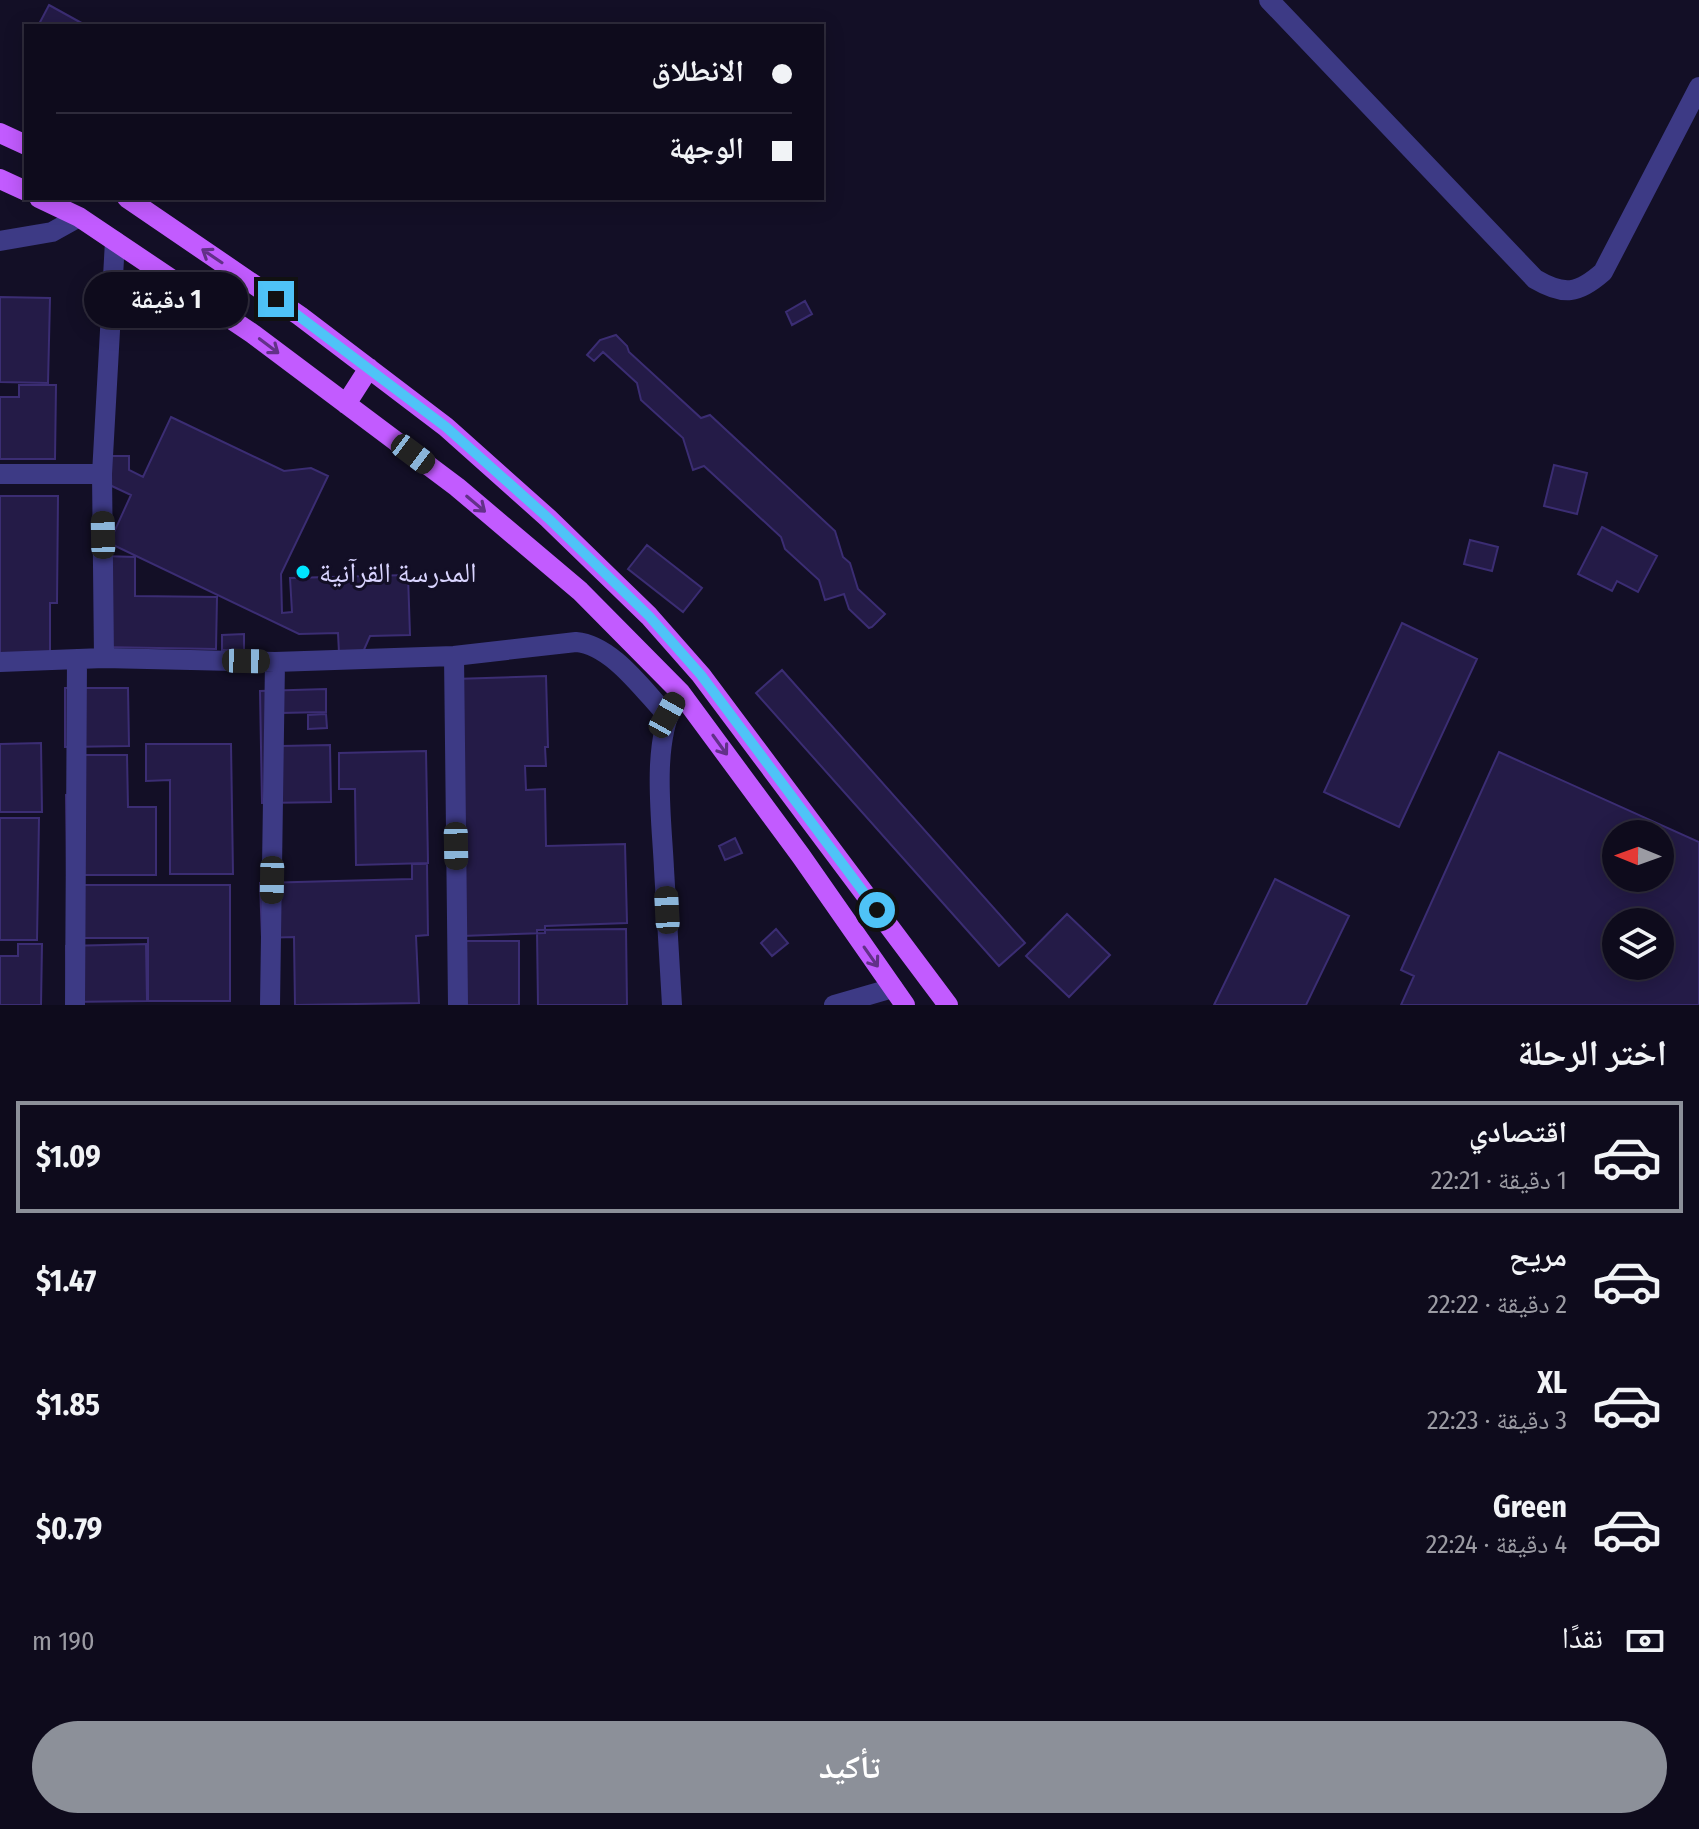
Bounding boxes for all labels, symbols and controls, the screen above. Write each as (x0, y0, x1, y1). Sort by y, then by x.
text: الانطلاق (651, 53, 744, 89)
text: الوجهة (669, 130, 744, 166)
one-way arrow (202, 248, 224, 264)
callout: 1 دقيقة (84, 271, 248, 327)
route end (258, 281, 294, 317)
text: 1 دقيقة (130, 284, 202, 315)
one-way arrow (258, 338, 280, 355)
car (387, 430, 439, 478)
one-way arrow (466, 495, 486, 513)
car (91, 511, 115, 559)
place label: المدرسة القرآنية (319, 556, 477, 589)
marker: المدرسة القرآنية (294, 563, 312, 581)
car (222, 649, 270, 673)
car (645, 688, 689, 742)
one-way arrow (711, 734, 728, 755)
north arrow (1602, 820, 1674, 892)
map controls (1602, 820, 1674, 980)
car (444, 822, 468, 870)
car (260, 856, 284, 904)
car (654, 885, 680, 935)
route start (859, 892, 895, 928)
button: layers (1602, 908, 1674, 980)
one-way arrow (863, 945, 879, 967)
text: اختر الرحلة (1518, 1031, 1667, 1075)
text: اقتصادي (1469, 1114, 1567, 1150)
icon: car (1591, 1121, 1663, 1193)
text: $1.09 (36, 1139, 101, 1175)
text: 1 دقيقة · 22:21 (1431, 1165, 1567, 1196)
text: مريح (1509, 1238, 1567, 1274)
icon: car (1591, 1245, 1663, 1317)
text: $1.47 (36, 1263, 96, 1299)
text: 2 دقيقة · 22:22 (1427, 1289, 1567, 1320)
text: XL (1537, 1365, 1567, 1401)
icon: car (1591, 1369, 1663, 1441)
text: $1.85 (36, 1387, 100, 1423)
text: 3 دقيقة · 22:23 (1427, 1405, 1567, 1436)
text: Green (1493, 1489, 1567, 1525)
icon: car (1591, 1493, 1663, 1565)
text: $0.79 (36, 1511, 102, 1547)
text: 4 دقيقة · 22:24 (1426, 1529, 1567, 1560)
icon: cash (1623, 1619, 1667, 1663)
text: نقدًا (1562, 1620, 1603, 1656)
text: 190 m (32, 1626, 94, 1657)
button: تأكيد (32, 1721, 1667, 1813)

